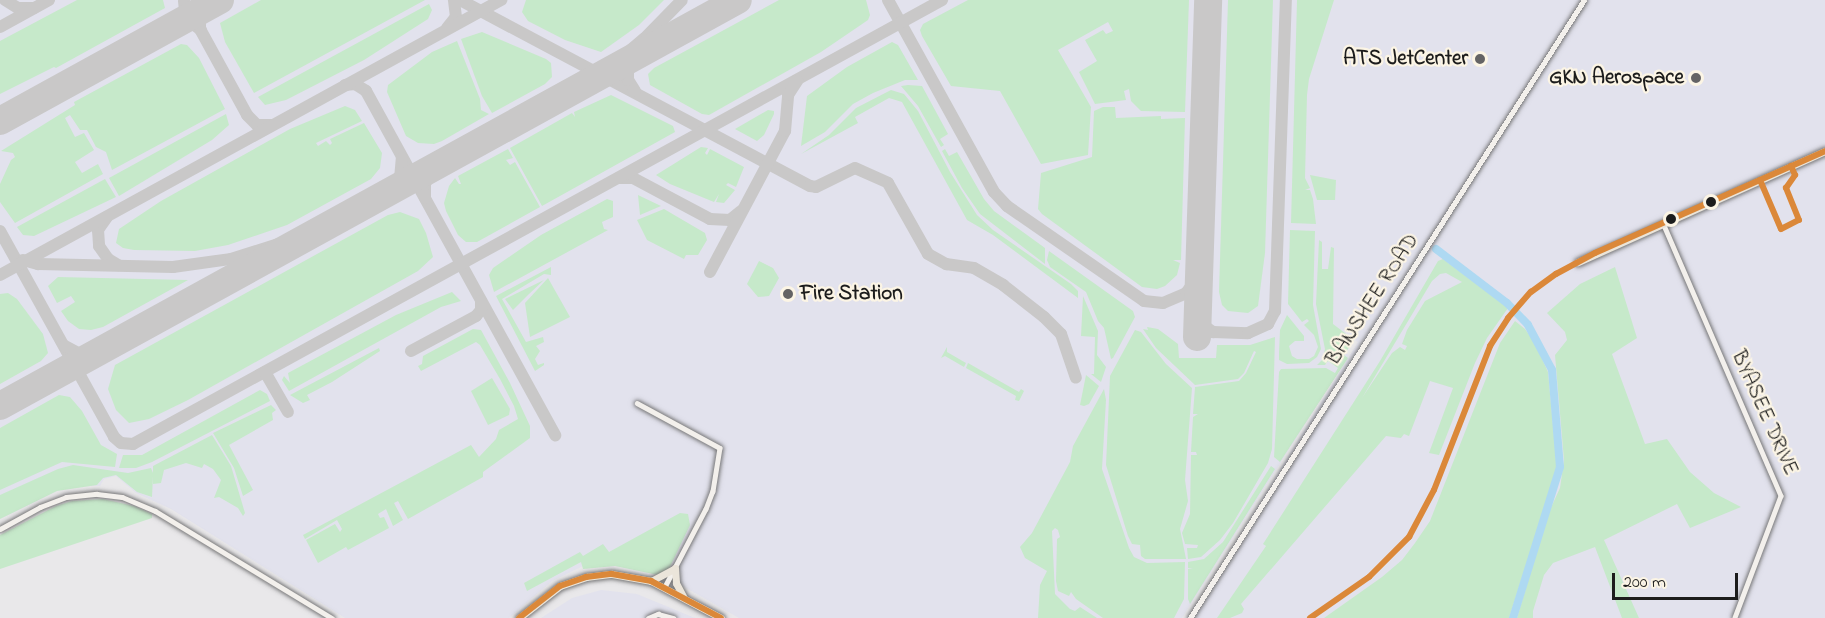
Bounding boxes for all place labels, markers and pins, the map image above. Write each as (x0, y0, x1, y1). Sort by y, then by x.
place label: ATS JetCenter (1343, 46, 1468, 72)
marker: ATS JetCenter (1473, 52, 1487, 66)
place label: GKN Aerospace (1549, 65, 1684, 91)
marker: GKN Aerospace (1689, 71, 1703, 85)
unlabelled marker (1705, 196, 1717, 208)
unlabelled marker (1665, 213, 1677, 225)
place label: Fire Station (800, 281, 903, 307)
marker: Fire Station (781, 287, 795, 301)

